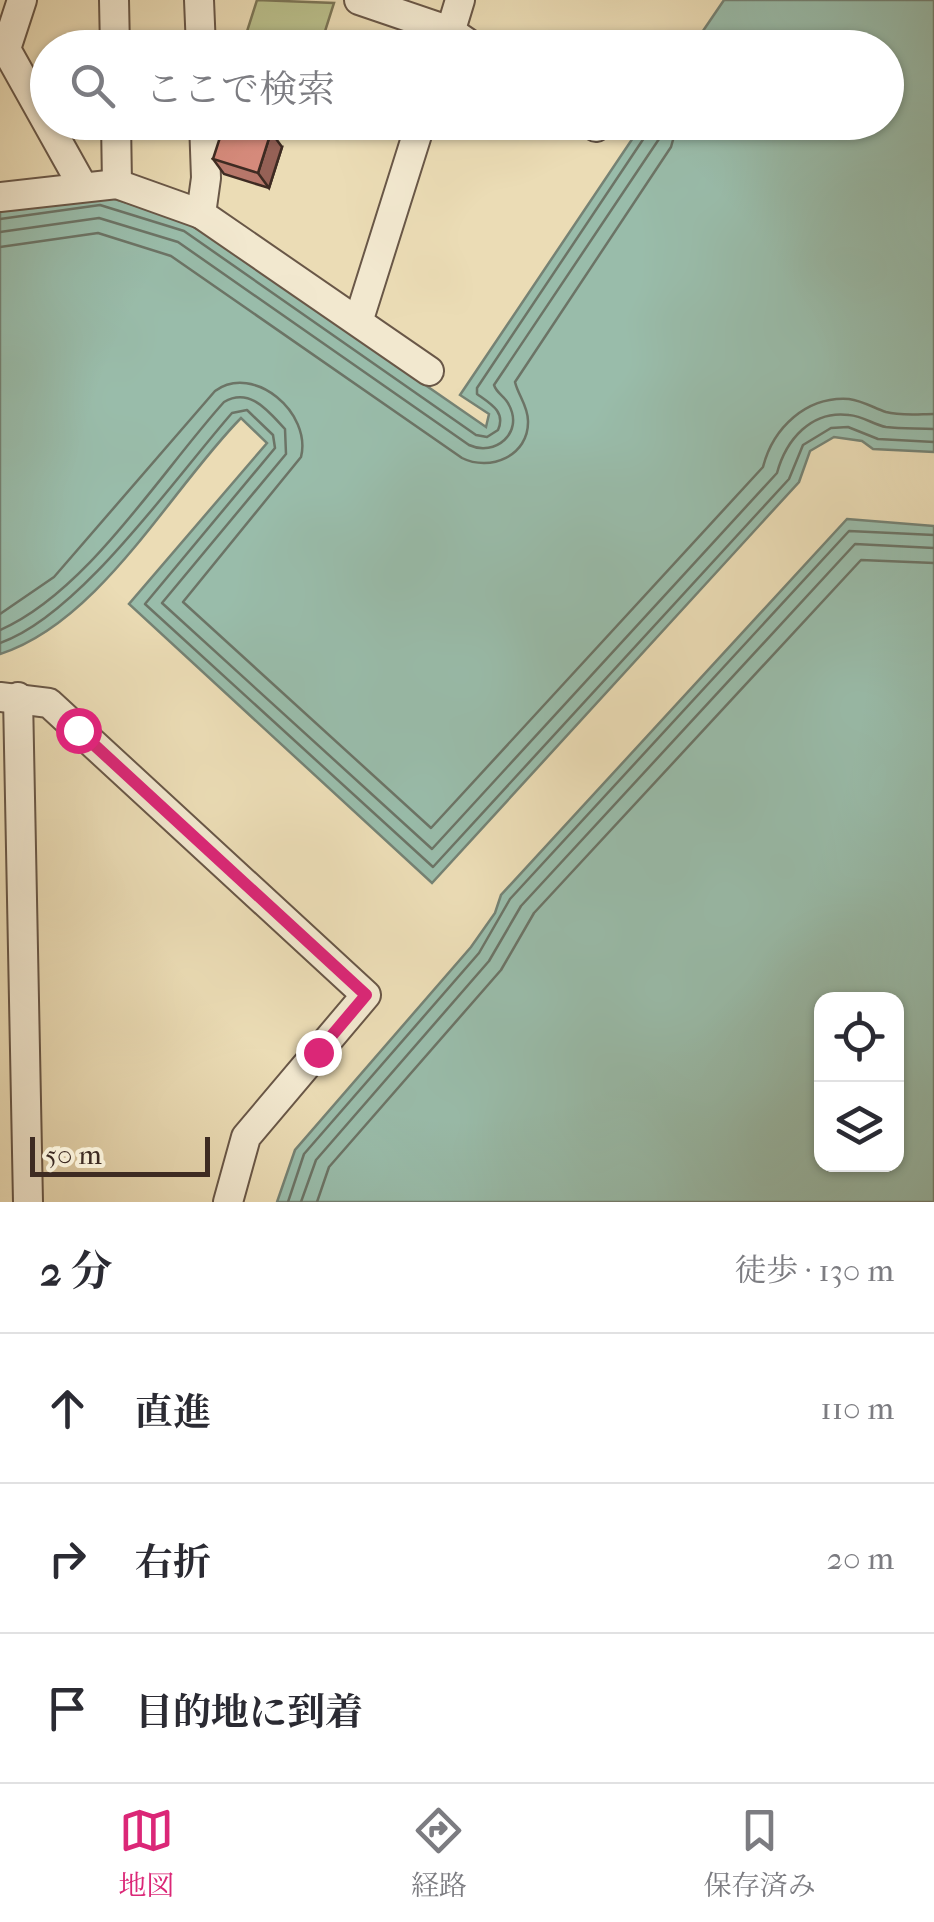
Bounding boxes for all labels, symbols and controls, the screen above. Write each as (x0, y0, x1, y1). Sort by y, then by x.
search box (30, 30, 904, 140)
icon: search (65, 58, 120, 113)
text: ここで検索 (145, 67, 335, 112)
route start (56, 708, 102, 754)
map controls (814, 992, 904, 1172)
button: locate (814, 992, 904, 1082)
route end (296, 1030, 342, 1076)
button: layers (814, 1082, 904, 1172)
scale bar (30, 1132, 210, 1176)
text: 50 m (45, 1138, 102, 1171)
text: 2 分 (40, 1247, 113, 1296)
text: 徒歩 · 130 m (734, 1252, 894, 1289)
icon: ahead (40, 1381, 95, 1436)
text: 直進 (135, 1390, 211, 1435)
text: 110 m (820, 1390, 894, 1427)
icon: right (40, 1531, 95, 1586)
text: 右折 (135, 1540, 211, 1585)
text: 20 m (826, 1540, 894, 1577)
icon: arrive (40, 1681, 95, 1736)
text: 目的地に到着 (135, 1690, 363, 1735)
tab: 地図 (118, 1803, 174, 1903)
tab: 経路 (411, 1803, 467, 1903)
tab: 保存済み (704, 1803, 816, 1903)

